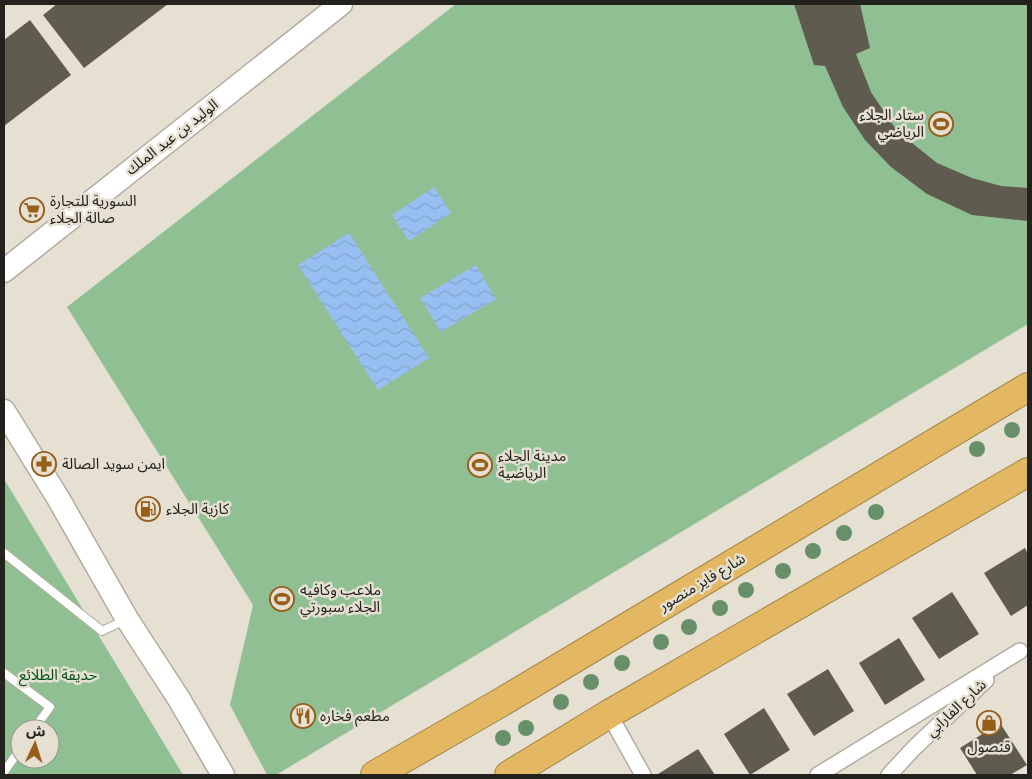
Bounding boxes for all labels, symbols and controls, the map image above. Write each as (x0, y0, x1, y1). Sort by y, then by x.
street label: الوليد بن عبد الملك (122, 95, 222, 179)
place label: ستاد الجلاء الرياضي (860, 106, 924, 143)
sports icon: ستاد الجلاء الرياضي (928, 111, 954, 137)
place label: السورية للتجارة صالة الجلاء (50, 192, 136, 227)
supermarket icon: السورية للتجارة صالة الجلاء (19, 197, 45, 223)
place label: مدينة الجلاء الرياضية (498, 447, 566, 482)
pharmacy icon: ايمن سويد الصالة (31, 451, 57, 477)
sports icon: مدينة الجلاء الرياضية (467, 452, 493, 478)
place label: ايمن سويد الصالة (62, 455, 165, 473)
fuel station icon: كازية الجلاء (135, 496, 161, 522)
place label: كازية الجلاء (166, 500, 230, 518)
street label: شارع فايز منصور (655, 549, 750, 618)
place label: ملاعب وكافيه الجلاء سبورتي (300, 581, 381, 618)
sports icon: ملاعب وكافيه الجلاء سبورتي (269, 586, 295, 612)
park label: حديقة الطلائع (19, 666, 97, 687)
street label: شارع الفارابي (922, 675, 992, 743)
restaurant icon: مطعم فخاره (290, 703, 316, 729)
place label: مطعم فخاره (320, 707, 390, 727)
shop icon: قنصول (976, 710, 1002, 736)
north arrow (10, 719, 60, 769)
text: ش (26, 722, 46, 740)
place label: قنصول (967, 738, 1011, 756)

